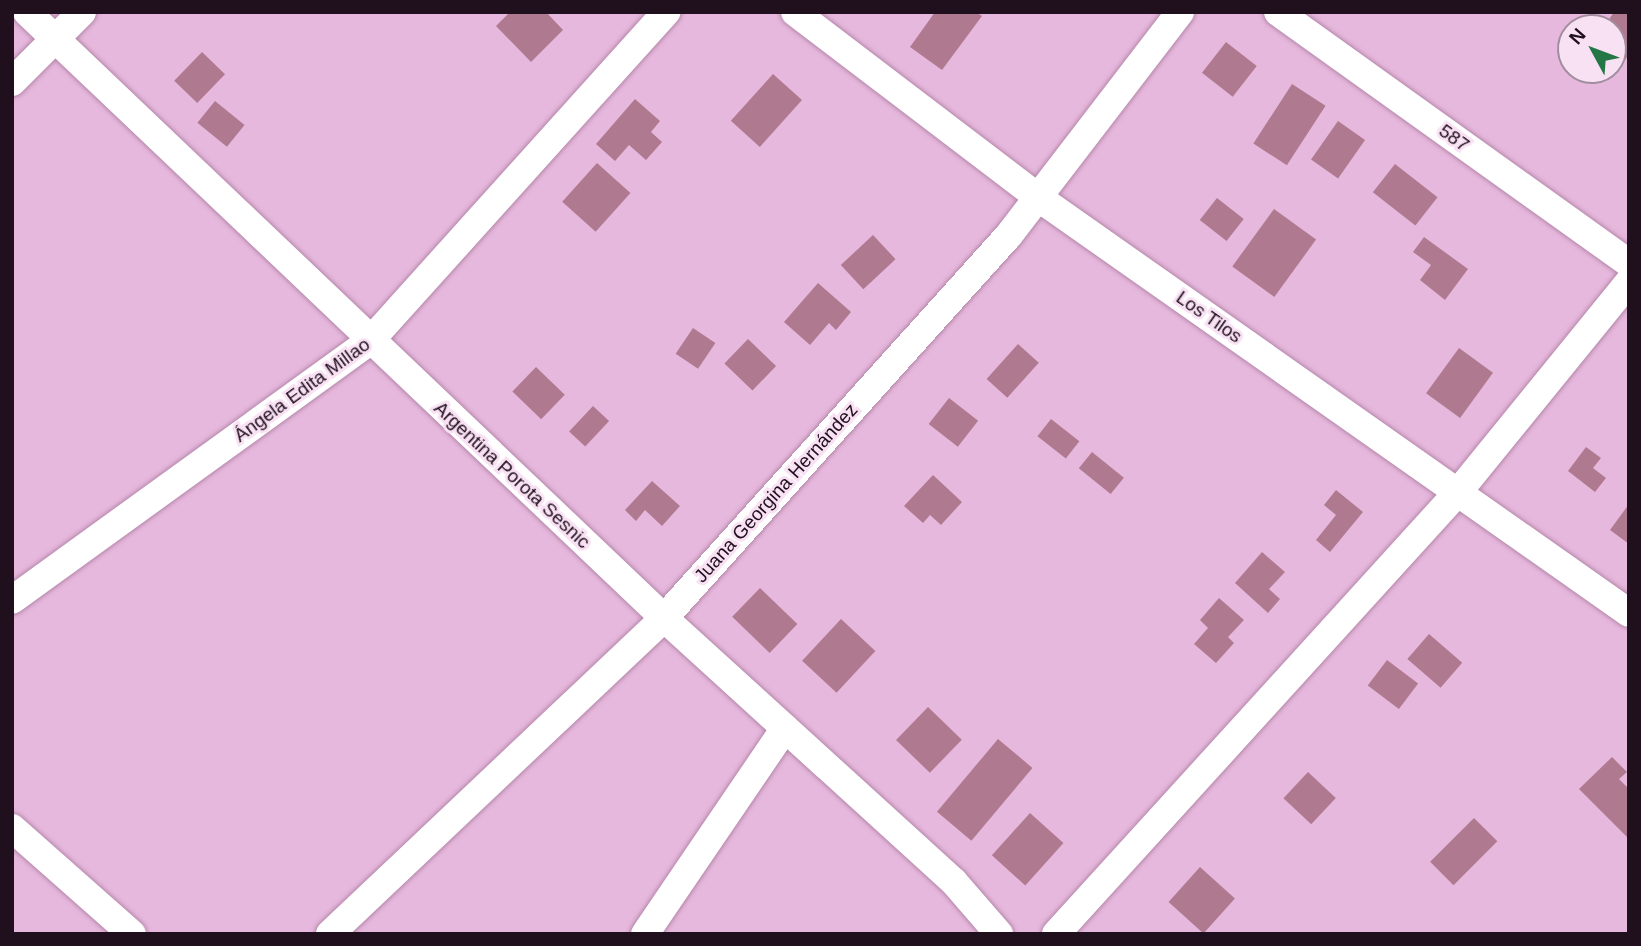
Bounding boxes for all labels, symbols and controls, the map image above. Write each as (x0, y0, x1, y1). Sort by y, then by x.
north arrow (1557, 14, 1627, 84)
text: N (1565, 24, 1590, 48)
street label: 587 (1434, 119, 1474, 157)
street label: Los Tilos (1172, 286, 1246, 348)
street label: Ángela Edita Millao (230, 333, 374, 447)
street label: Argentina Porota Sesnic (429, 397, 595, 553)
street label: Juana Georgina Hernández (689, 399, 863, 587)

